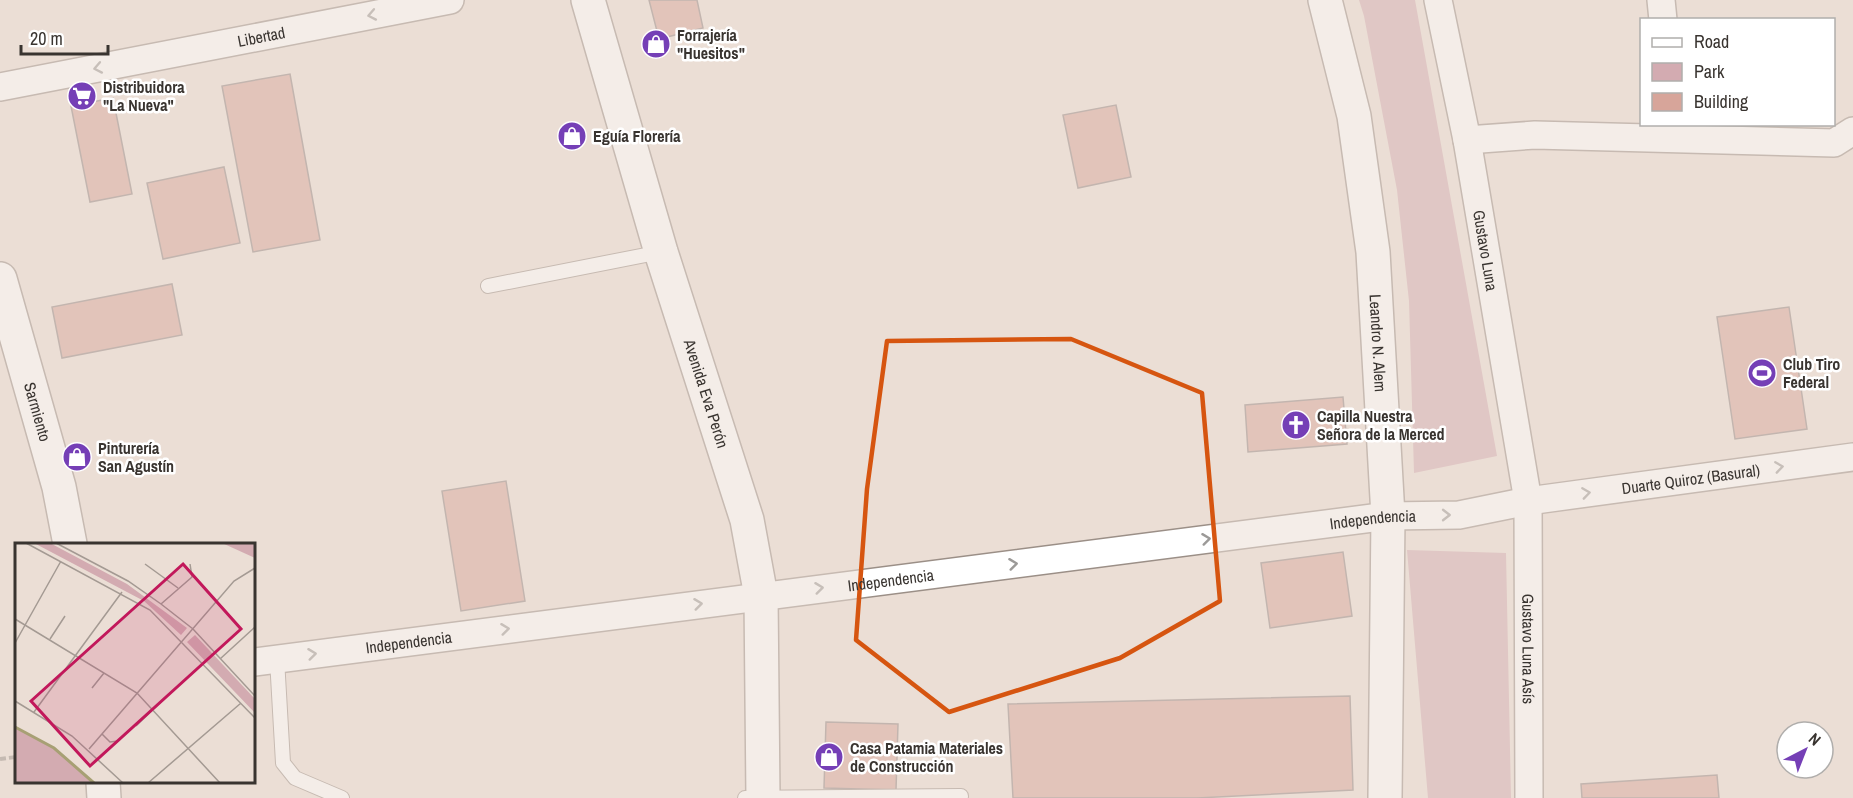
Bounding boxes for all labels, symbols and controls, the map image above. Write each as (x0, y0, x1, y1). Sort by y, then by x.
one-way arrow (368, 8, 378, 21)
scale bar (21, 18, 108, 56)
legend (1640, 18, 1835, 126)
street label: Libertad (235, 21, 287, 52)
place label: Forrajería "Huesitos" (677, 24, 745, 64)
text: 20 m (30, 26, 63, 51)
shop icon: Forrajería "Huesitos" (640, 28, 672, 60)
text: Road (1694, 29, 1729, 54)
text: Park (1694, 59, 1725, 84)
one-way arrow (94, 61, 104, 74)
place label: Distribuidora "La Nueva" (103, 76, 185, 116)
supermarket icon: Distribuidora "La Nueva" (66, 80, 98, 112)
text: Building (1694, 89, 1749, 114)
shop icon: Eguía Florería (556, 120, 588, 152)
place label: Eguía Florería (593, 125, 681, 147)
street label: Gustavo Luna (1468, 208, 1503, 293)
street label: Leandro N. Alem (1364, 294, 1392, 392)
street label: Avenida Eva Perón (678, 335, 734, 451)
place label: Club Tiro Federal (1783, 353, 1840, 393)
sports icon: Club Tiro Federal (1746, 357, 1778, 389)
street label: Sarmiento (19, 380, 57, 444)
place label: Capilla Nuestra Señora de la Merced (1317, 405, 1445, 445)
church icon: Capilla Nuestra Señora de la Merced (1280, 409, 1312, 441)
place label: Pinturería San Agustín (98, 437, 174, 477)
shop icon: Pinturería San Agustín (61, 441, 93, 473)
street label: Duarte Quiroz (Basural) (1620, 459, 1761, 499)
one-way arrow (1775, 461, 1784, 474)
one-way arrow (1582, 488, 1591, 500)
street label: Independencia (1328, 505, 1417, 534)
one-way arrow (1442, 509, 1451, 521)
one-way arrow (1201, 533, 1211, 545)
inset map (15, 543, 255, 783)
one-way arrow (1008, 558, 1017, 570)
street label: Independencia (846, 563, 936, 596)
one-way arrow (815, 583, 824, 595)
street label: Gustavo Luna Asís (1517, 594, 1540, 704)
one-way arrow (694, 598, 703, 611)
one-way arrow (500, 623, 509, 636)
street label: Independencia (364, 626, 454, 659)
one-way arrow (307, 648, 316, 661)
north arrow (1775, 720, 1835, 780)
text: N (1804, 728, 1826, 750)
place label: Casa Patamia Materiales de Construcción (850, 737, 1003, 777)
shop icon: Casa Patamia Materiales de Construcción (813, 741, 845, 773)

